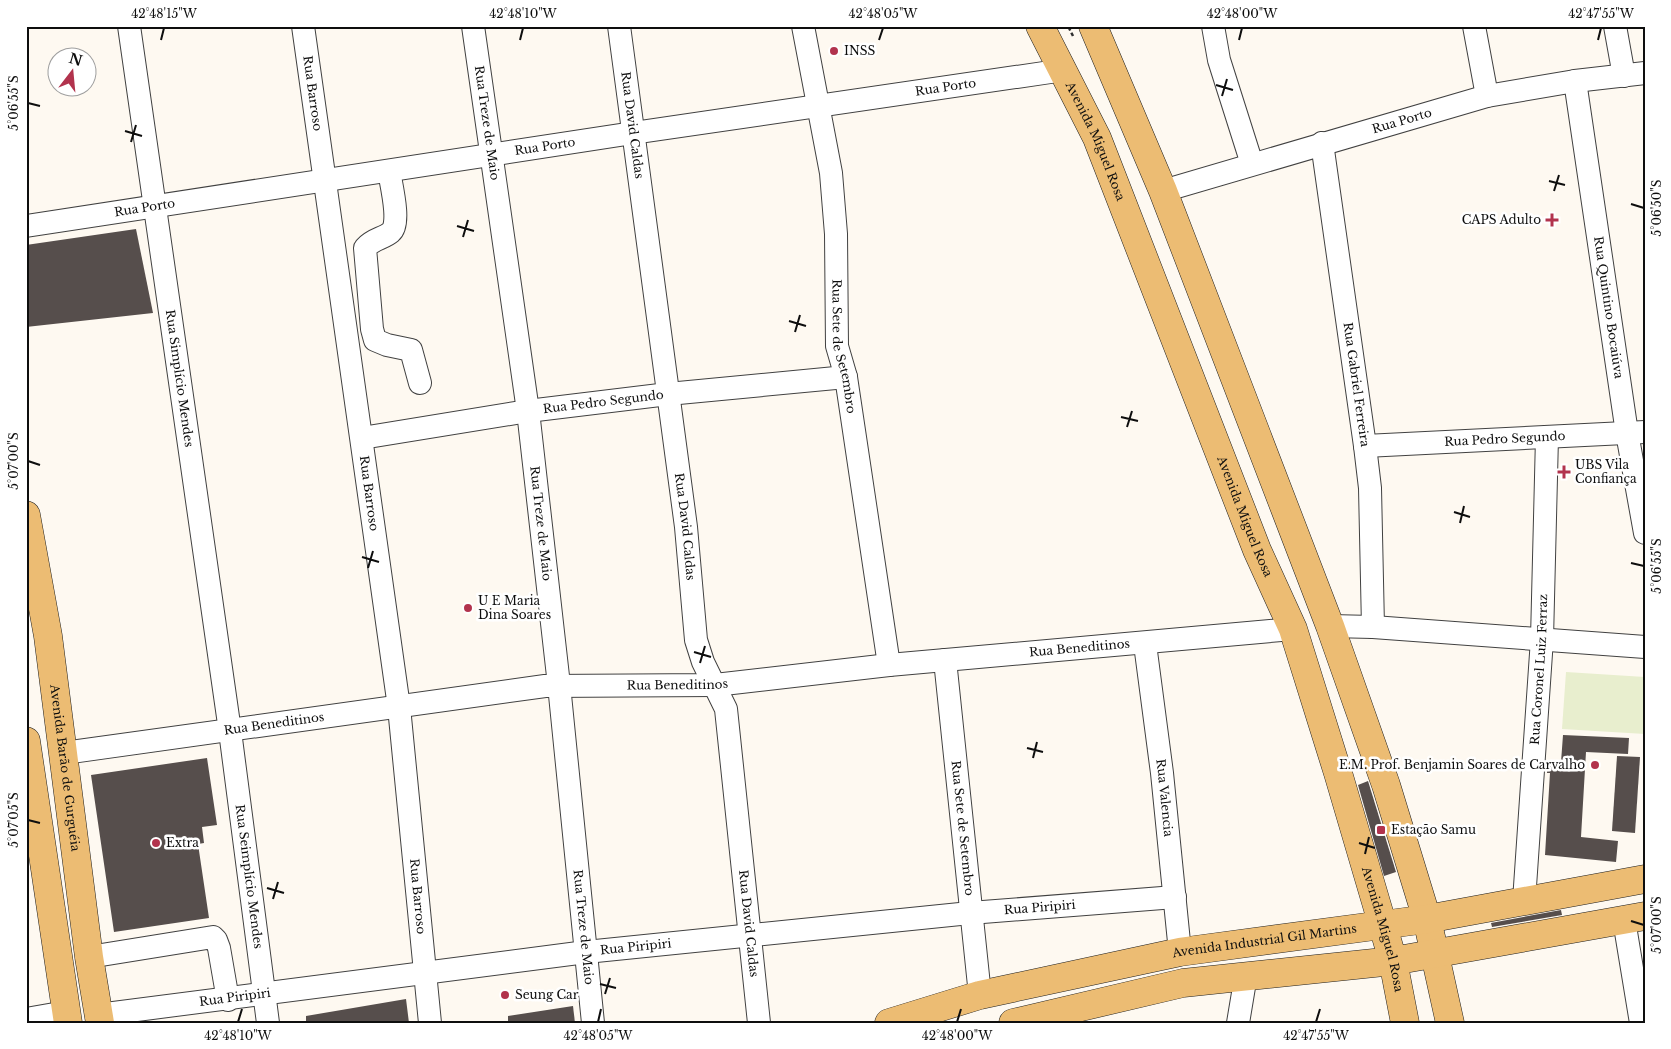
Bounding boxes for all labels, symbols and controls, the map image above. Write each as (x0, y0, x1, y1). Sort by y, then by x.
text: 42°48'15"W (131, 6, 198, 21)
text: 42°48'10"W (489, 6, 558, 21)
text: 42°48'05"W (849, 6, 918, 21)
text: 42°48'00"W (1207, 6, 1278, 21)
text: 42°47'55"W (1568, 6, 1635, 21)
place label: INSS (844, 43, 875, 58)
marker: INSS (828, 45, 840, 57)
north arrow (48, 48, 98, 98)
text: N (67, 49, 84, 70)
street label: Rua Barroso (300, 55, 326, 132)
street label: Rua Treze de Maio (472, 65, 503, 181)
street label: Rua David Caldas (618, 71, 647, 179)
text: 5°06'55"S (6, 75, 21, 131)
street label: Rua Porto (914, 75, 977, 99)
street label: Avenida Miguel Rosa (1062, 78, 1129, 203)
street label: Rua Porto (1370, 105, 1434, 136)
street label: Rua Porto (513, 134, 576, 158)
text: 5°06'50"S (1649, 179, 1664, 237)
street label: Rua Porto (113, 195, 176, 219)
place label: CAPS Adulto (1462, 212, 1541, 227)
marker: CAPS Adulto (1545, 213, 1559, 227)
street label: Rua Quintino Bocaiúva (1591, 235, 1627, 380)
street label: Rua Sete de Setembro (829, 279, 859, 415)
street label: Rua Simplício Mendes (163, 309, 197, 448)
street label: Rua Gabriel Ferreira (1341, 321, 1373, 448)
street label: Rua Pedro Segundo (542, 387, 665, 416)
street label: Rua Pedro Segundo (1444, 428, 1566, 449)
text: 5°07'00"S (6, 432, 21, 490)
street label: Avenida Miguel Rosa (1214, 453, 1276, 579)
street label: Rua Barroso (357, 455, 382, 532)
place label: UBS Vila Confiança (1575, 457, 1637, 486)
street label: Rua Treze de Maio (527, 465, 555, 582)
marker: UBS Vila Confiança (1557, 465, 1571, 479)
street label: Rua David Caldas (672, 472, 699, 581)
text: 5°06'55"S (1649, 538, 1664, 594)
place label: U E Maria Dina Soares (478, 593, 551, 622)
street label: Rua Coronel Luiz Ferraz (1527, 593, 1550, 745)
marker: U E Maria Dina Soares (462, 602, 474, 614)
street label: Rua Beneditinos (1028, 636, 1130, 659)
street label: Rua Beneditinos (627, 676, 729, 693)
street label: Avenida Barão de Gurguéia (47, 683, 83, 853)
street label: Rua Beneditinos (223, 709, 325, 738)
place label: E.M. Prof. Benjamin Soares de Carvalho (1339, 757, 1585, 772)
street label: Rua Valencia (1153, 758, 1176, 838)
marker: E.M. Prof. Benjamin Soares de Carvalho (1589, 759, 1601, 771)
street label: Rua Sete de Setembro (949, 760, 978, 896)
text: 5°07'05"S (6, 792, 21, 848)
street label: Rua Seimplício Mendes (233, 803, 266, 950)
place label: Estação Samu (1391, 822, 1476, 837)
marker: Estação Samu (1375, 824, 1387, 836)
place label: Extra (166, 835, 199, 850)
marker: Extra (150, 837, 162, 849)
street label: Rua Barroso (407, 858, 429, 935)
street label: Avenida Miguel Rosa (1359, 864, 1407, 993)
street label: Rua Treze de Maio (571, 869, 597, 985)
street label: Rua David Caldas (736, 869, 762, 978)
text: 5°07'00"S (1649, 896, 1664, 954)
street label: Rua Piripiri (1003, 897, 1076, 917)
street label: Avenida Industrial Gil Martins (1170, 920, 1358, 961)
street label: Rua Piripiri (599, 935, 672, 958)
street label: Rua Piripiri (198, 985, 271, 1009)
place label: Seung Car (515, 987, 579, 1002)
marker: Seung Car (499, 989, 511, 1001)
text: 42°48'10"W (204, 1028, 273, 1043)
text: 42°48'05"W (564, 1028, 633, 1043)
text: 42°48'00"W (922, 1028, 993, 1043)
text: 42°47'55"W (1283, 1028, 1350, 1043)

